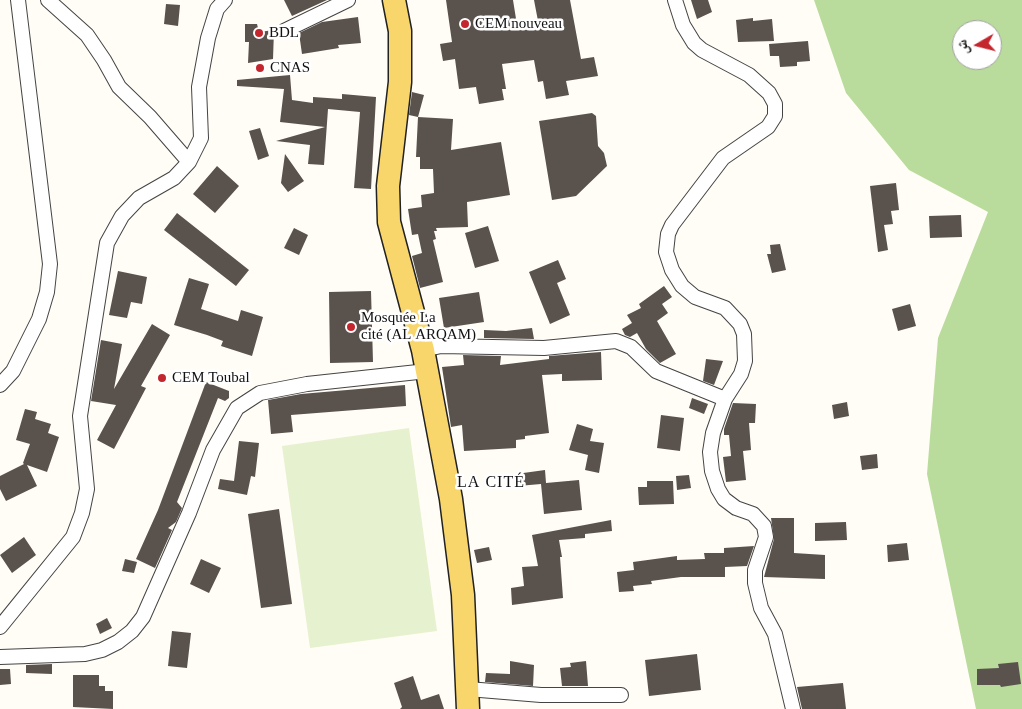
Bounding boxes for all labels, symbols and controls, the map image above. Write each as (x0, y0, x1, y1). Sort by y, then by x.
place label: CEM nouveau (475, 15, 562, 33)
marker: CEM nouveau (459, 18, 471, 30)
north arrow (952, 20, 1002, 70)
place label: BDL (269, 24, 299, 42)
marker: BDL (253, 27, 265, 39)
text: ش (954, 39, 971, 55)
place label: CNAS (270, 59, 310, 77)
marker: CNAS (254, 62, 266, 74)
place label: Mosquée La cité (AL ARQAM) (361, 309, 476, 344)
marker: Mosquée La cité (AL ARQAM) (345, 321, 357, 333)
place label: CEM Toubal (172, 369, 250, 387)
marker: CEM Toubal (156, 372, 168, 384)
district label: LA CITÉ (456, 473, 526, 493)

